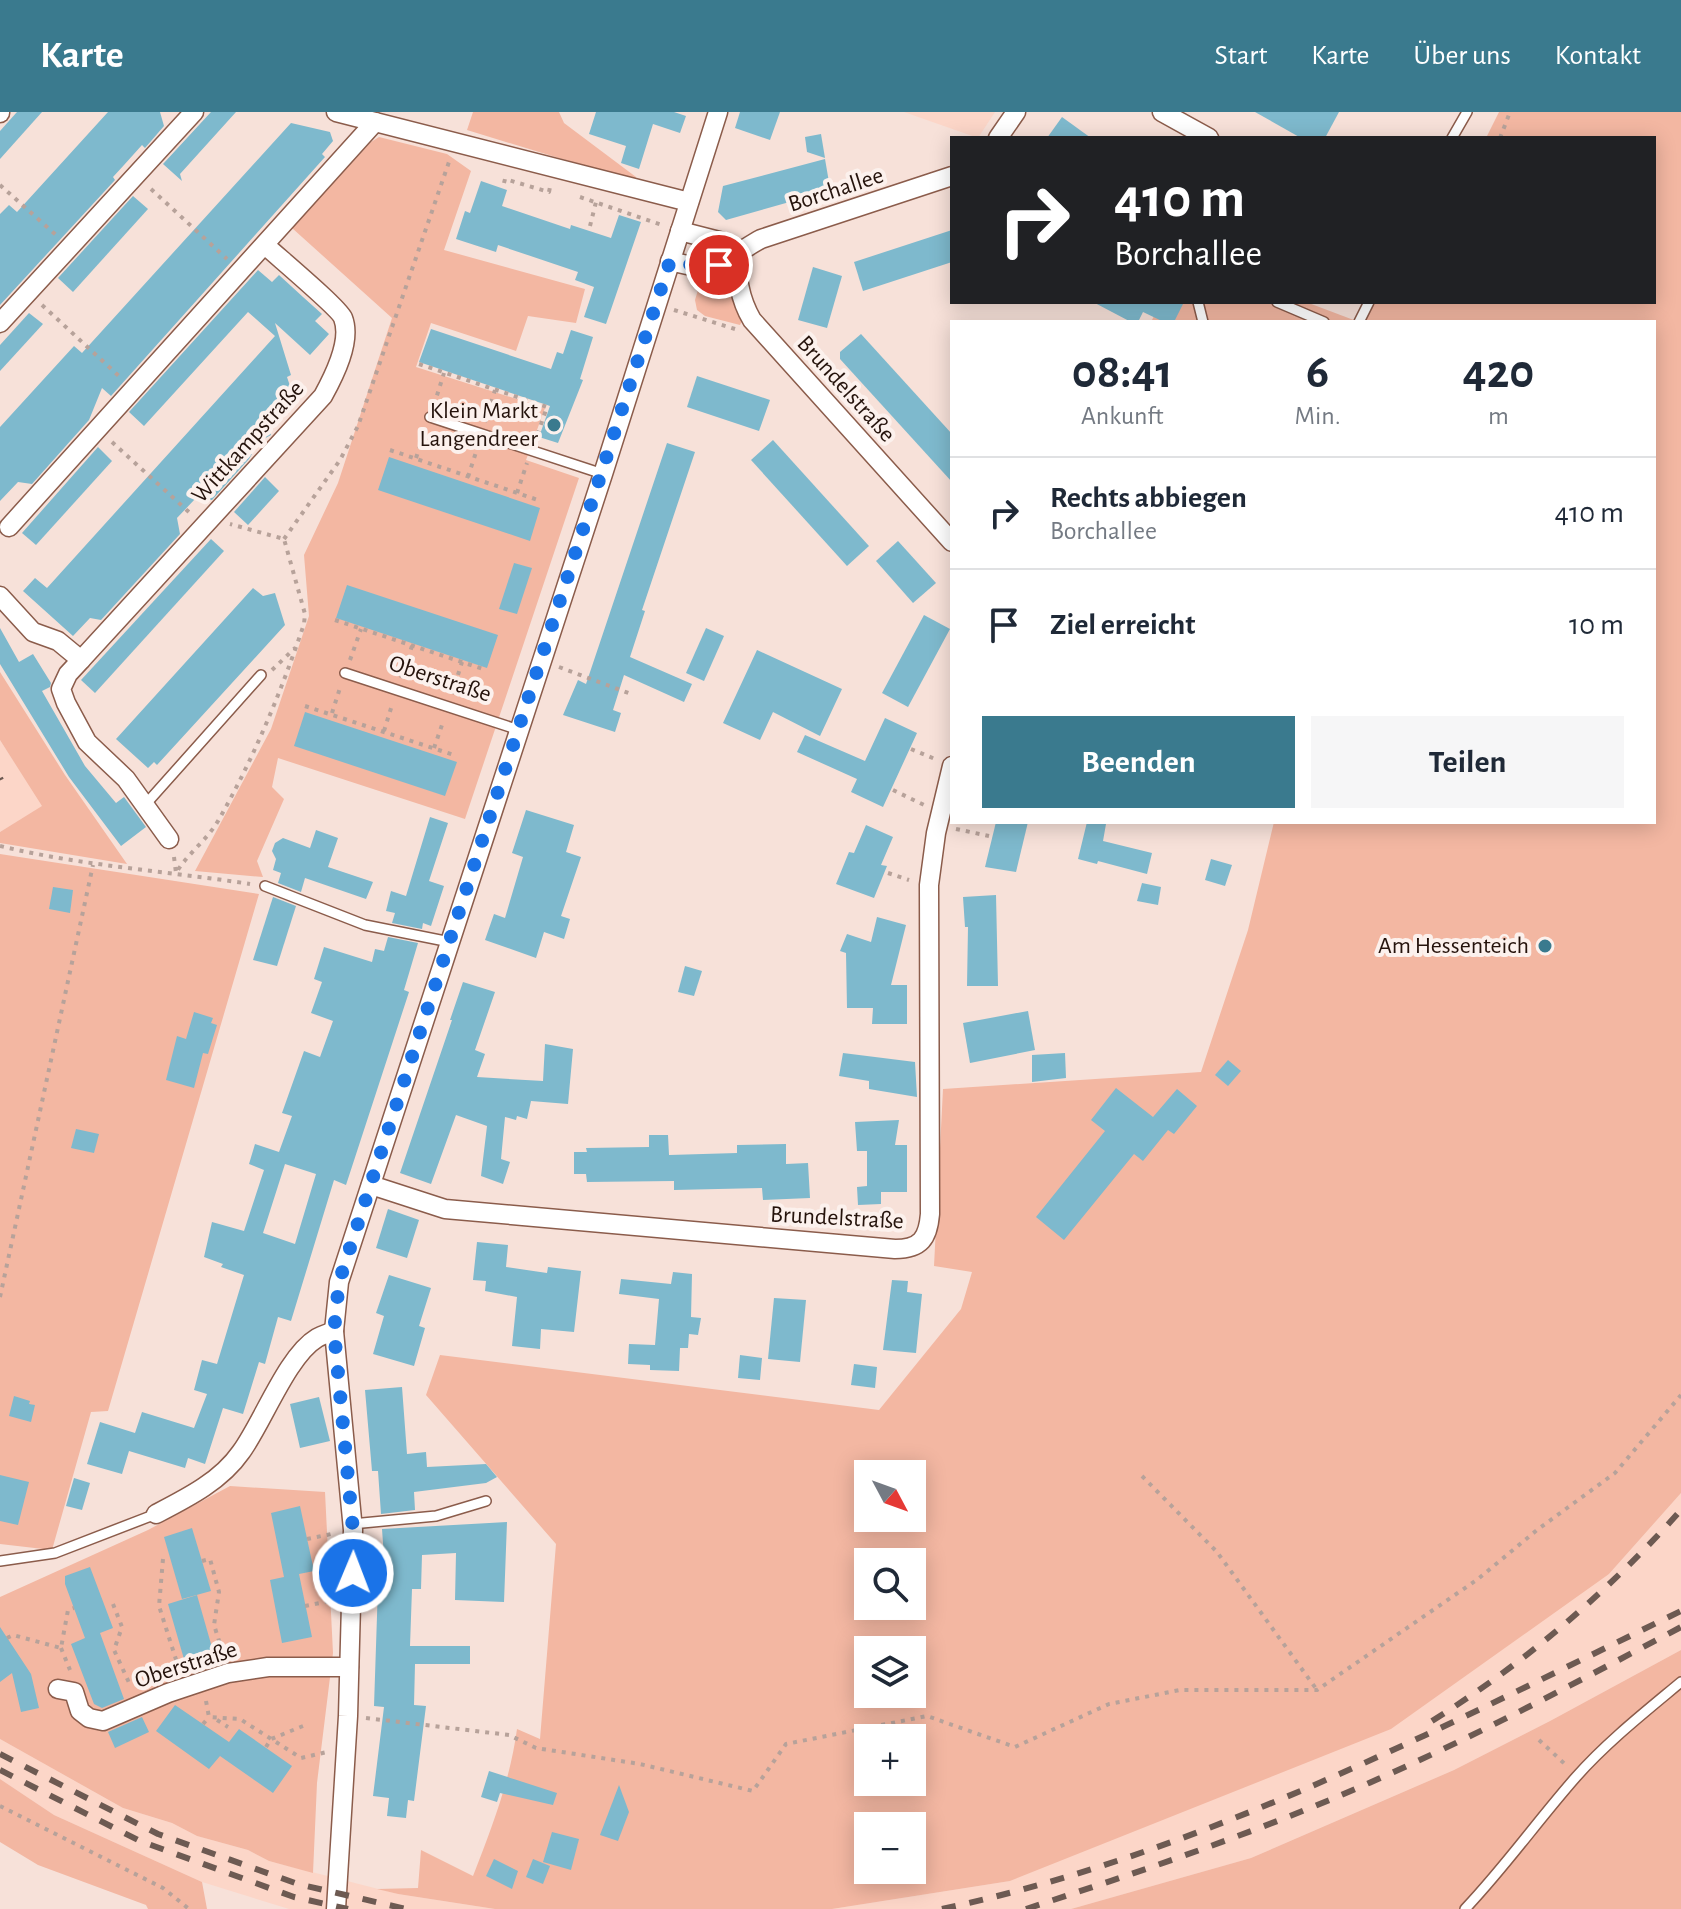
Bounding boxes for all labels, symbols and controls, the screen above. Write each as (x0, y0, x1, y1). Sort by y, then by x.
text: Karte (40, 37, 124, 75)
text: Start (1215, 42, 1267, 70)
text: Karte (1311, 42, 1370, 70)
text: Über uns (1414, 42, 1511, 70)
text: Kontakt (1555, 42, 1641, 70)
street label: Borchallee (785, 163, 887, 217)
icon: right (982, 168, 1086, 272)
text: 410 m (1114, 171, 1245, 227)
pin (685, 231, 753, 299)
text: Borchallee (1114, 236, 1262, 272)
icon: arrive (697, 243, 741, 287)
street label: Brundelstraße (792, 331, 900, 447)
text: 08:41 (1072, 349, 1173, 397)
text: 6 (1306, 349, 1329, 397)
text: 420 (1462, 349, 1534, 397)
street label: Wittkampstraße (187, 376, 309, 508)
place label: Klein Markt Langendreer (420, 399, 538, 451)
text: Ankunft (1081, 403, 1164, 429)
text: Min. (1295, 403, 1341, 429)
text: m (1488, 403, 1509, 429)
marker: Klein Markt Langendreer (545, 416, 563, 434)
text: Rechts abbiegen (1050, 483, 1247, 513)
icon: right (982, 491, 1026, 535)
text: 410 m (1554, 498, 1624, 528)
text: Borchallee (1050, 518, 1157, 544)
icon: arrive (982, 603, 1026, 647)
text: Ziel erreicht (1050, 610, 1195, 640)
text: 10 m (1569, 610, 1624, 640)
street label: Oberstraße (386, 651, 494, 707)
button: Beenden (982, 716, 1295, 808)
button: Teilen (1311, 716, 1624, 808)
place label: Am Hessenteich (1378, 934, 1529, 958)
marker: Am Hessenteich (1536, 937, 1554, 955)
street label: Brundelstraße (770, 1203, 904, 1233)
north arrow (854, 1460, 926, 1532)
map controls (854, 1460, 926, 1884)
position arrow (311, 1531, 395, 1615)
button: search (854, 1548, 926, 1620)
button: layers (854, 1636, 926, 1708)
street label: Oberstraße (132, 1637, 240, 1693)
button: + (854, 1724, 926, 1796)
button: − (854, 1812, 926, 1884)

